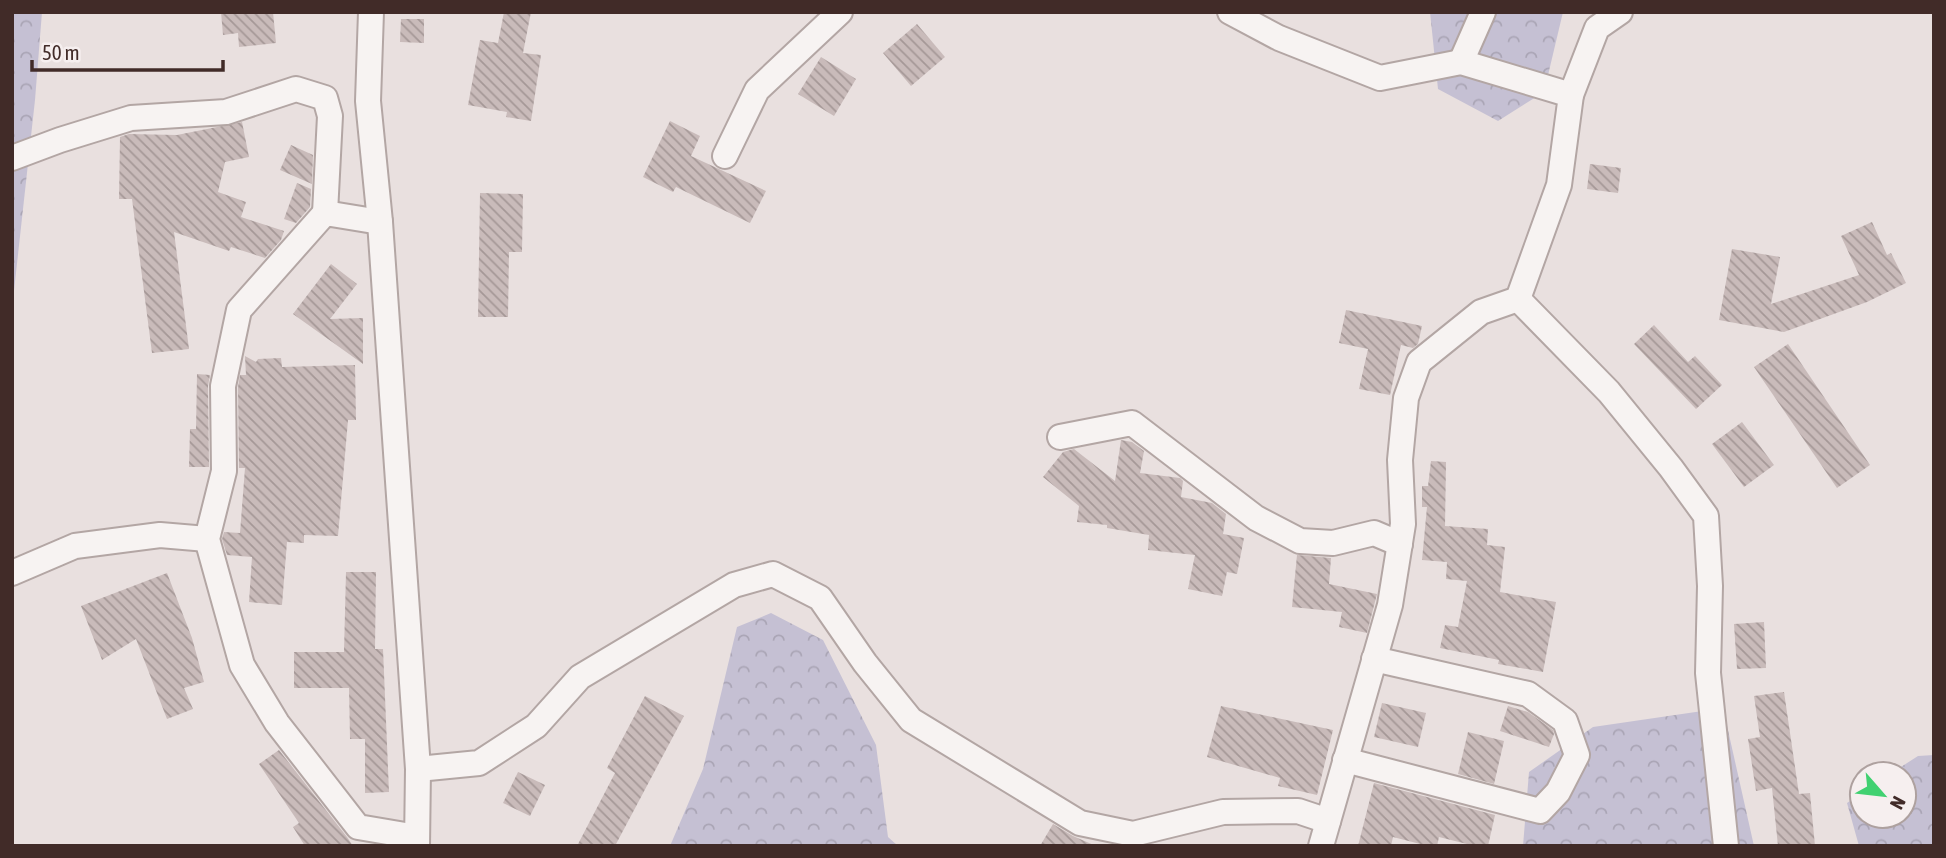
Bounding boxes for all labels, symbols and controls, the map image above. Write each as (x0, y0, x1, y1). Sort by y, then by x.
scale bar (32, 28, 222, 72)
text: 50 m (42, 40, 80, 64)
north arrow (1848, 760, 1918, 830)
text: N (1886, 793, 1910, 813)

